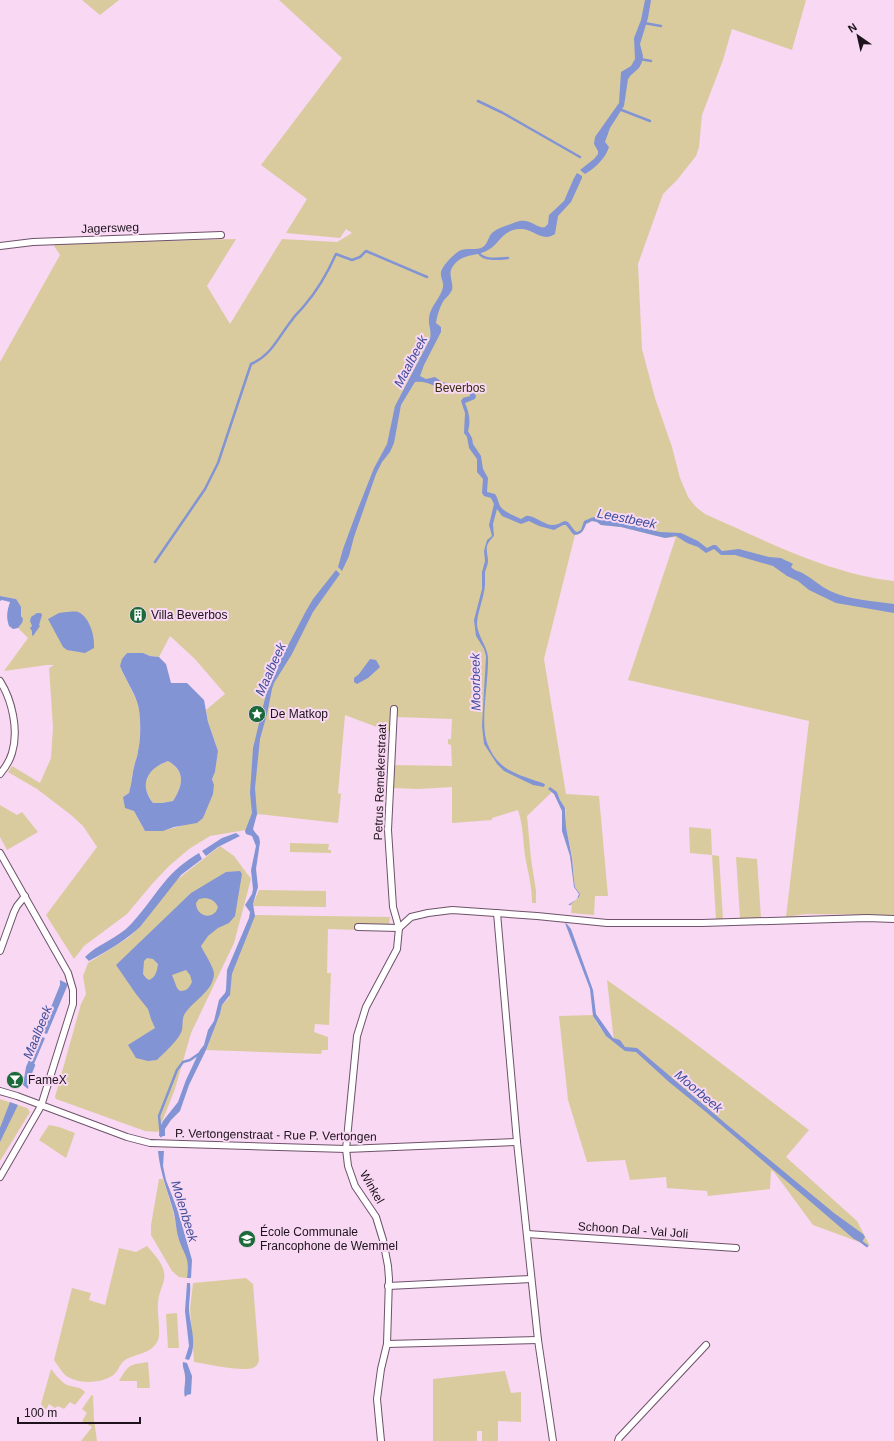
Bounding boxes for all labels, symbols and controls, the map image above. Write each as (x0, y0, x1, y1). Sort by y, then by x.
north arrow (838, 16, 878, 56)
text: N (846, 20, 859, 35)
street label: Jagersweg (81, 220, 139, 236)
water label: Maalbeek (391, 332, 431, 390)
park label: Beverbos (435, 381, 485, 395)
water label: Leestbeek (596, 505, 659, 532)
building icon: Villa Beverbos (128, 605, 148, 625)
place label: Villa Beverbos (151, 608, 228, 622)
water label: Maalbeek (252, 639, 289, 698)
water label: Moorbeek (467, 651, 484, 711)
place icon: De Matkop (247, 704, 267, 724)
place label: De Matkop (270, 707, 328, 721)
street label: Petrus Remekerstraat (371, 723, 389, 841)
water label: Maalbeek (20, 1002, 56, 1061)
water label: Moorbeek (672, 1067, 727, 1117)
bar icon: FameX (5, 1070, 25, 1090)
place label: FameX (28, 1073, 67, 1087)
street label: P. Vertongenstraat - Rue P. Vertongen (175, 1126, 377, 1144)
street label: Winkel (357, 1168, 387, 1206)
water label: Molenbeek (168, 1179, 201, 1245)
street label: Schoon Dal - Val Joli (577, 1219, 689, 1241)
place label: École Communale Francophone de Wemmel (260, 1224, 398, 1253)
school or university icon: École Communale Francophone de Wemmel (237, 1229, 257, 1249)
scale bar (18, 1399, 140, 1425)
text: 100 m (24, 1406, 57, 1420)

